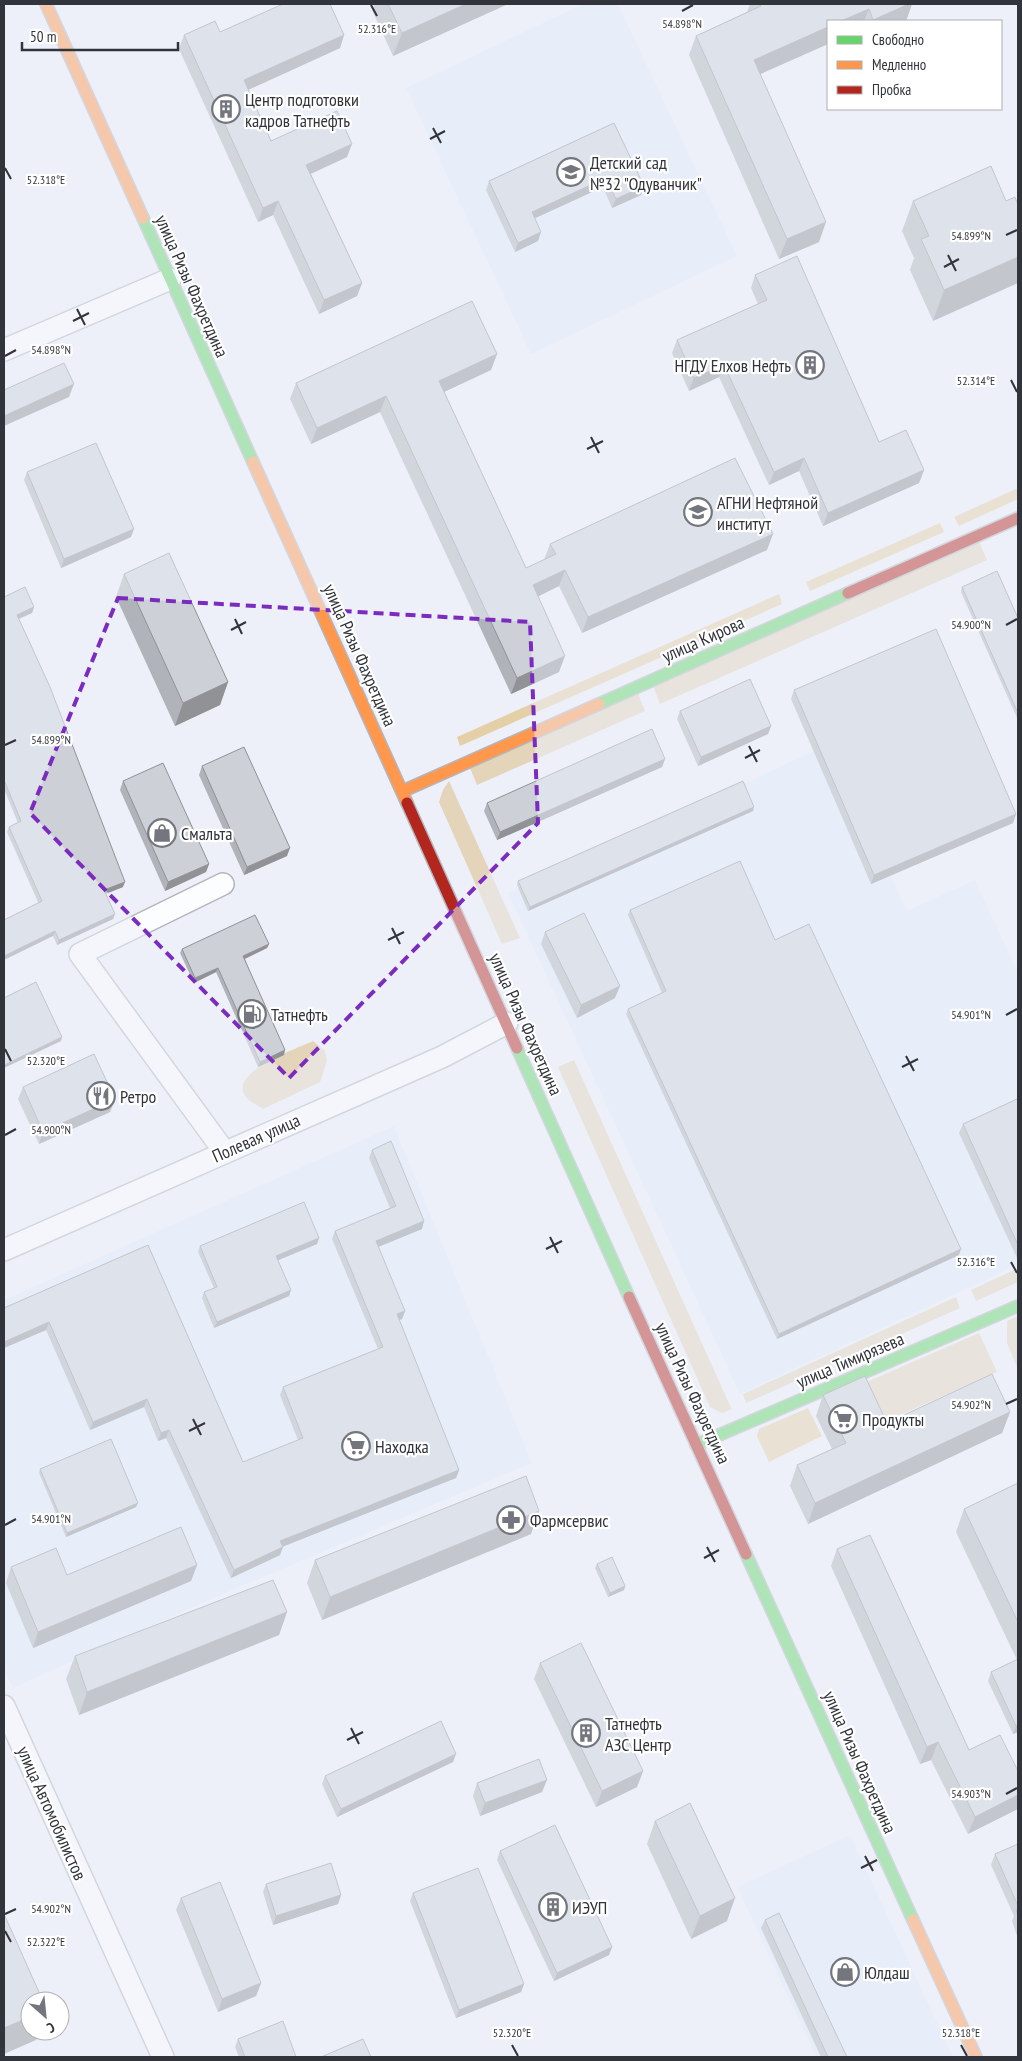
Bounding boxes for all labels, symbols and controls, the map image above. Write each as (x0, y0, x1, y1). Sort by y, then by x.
text: 54.898°N (662, 16, 702, 31)
scale bar (22, 20, 179, 52)
legend (827, 20, 1002, 110)
text: 52.316°E (358, 21, 396, 36)
text: 50 m (30, 27, 56, 46)
text: Свободно (872, 30, 924, 49)
text: Медленно (872, 55, 926, 74)
text: Пробка (872, 80, 911, 99)
place label: Центр подготовки кадров Татнефть (245, 88, 359, 132)
building icon: Центр подготовки кадров Татнефть (211, 94, 241, 124)
place label: Детский сад №32 "Одуванчик" (590, 151, 702, 195)
school or university icon: Детский сад №32 "Одуванчик" (556, 157, 586, 187)
text: 52.318°E (27, 172, 65, 187)
street label: улица Ризы Фахретдина (150, 211, 234, 361)
text: 54.899°N (951, 228, 991, 243)
text: 54.898°N (31, 342, 71, 357)
building icon: НГДУ Елхов Нефть (795, 350, 825, 380)
place label: НГДУ Елхов Нефть (674, 354, 791, 377)
text: 52.314°E (957, 373, 995, 388)
place label: АГНИ Нефтяной институт (717, 491, 818, 535)
school or university icon: АГНИ Нефтяной институт (683, 497, 713, 527)
street label: улица Ризы Фахретдина (318, 580, 402, 730)
street label: улица Кирова (658, 611, 748, 667)
text: 54.900°N (951, 617, 991, 632)
text: 54.899°N (31, 732, 71, 747)
shop icon: Смальта (147, 818, 177, 848)
place label: Смальта (181, 822, 232, 845)
street label: улица Ризы Фахретдина (484, 949, 568, 1099)
fuel station icon: Татнефть (237, 999, 267, 1029)
place label: Татнефть (271, 1003, 328, 1026)
text: 54.901°N (951, 1007, 991, 1022)
text: 52.320°E (27, 1053, 65, 1068)
restaurant icon: Ретро (86, 1081, 116, 1111)
place label: Ретро (120, 1085, 157, 1108)
street label: Полевая улица (208, 1108, 304, 1168)
text: 54.900°N (31, 1122, 71, 1137)
text: 52.316°E (957, 1254, 995, 1269)
street label: улица Ризы Фахретдина (650, 1319, 736, 1467)
street label: улица Тимирязева (793, 1327, 907, 1393)
text: 54.902°N (951, 1397, 991, 1412)
supermarket icon: Продукты (828, 1404, 858, 1434)
place label: Продукты (862, 1408, 924, 1431)
supermarket icon: Находка (341, 1431, 371, 1461)
place label: Находка (375, 1435, 429, 1458)
pharmacy icon: Фармсервис (496, 1505, 526, 1535)
place label: Фармсервис (530, 1509, 609, 1532)
text: 54.901°N (31, 1511, 71, 1526)
street label: улица Ризы Фахретдина (818, 1687, 902, 1837)
place label: Татнефть АЗС Центр (605, 1712, 671, 1756)
building icon: Татнефть АЗС Центр (571, 1718, 601, 1748)
street label: улица Автомобилистов (12, 1742, 92, 1884)
text: 54.903°N (951, 1786, 991, 1801)
building icon: ИЭУП (538, 1892, 568, 1922)
place label: ИЭУП (572, 1896, 607, 1919)
text: 54.902°N (31, 1901, 71, 1916)
text: 52.322°E (27, 1934, 65, 1949)
shop icon: Юлдаш (830, 1957, 860, 1987)
place label: Юлдаш (864, 1961, 910, 1984)
north arrow (20, 1991, 70, 2041)
text: С (43, 2018, 58, 2037)
text: 52.320°E (493, 2025, 531, 2040)
text: 52.318°E (942, 2025, 980, 2040)

